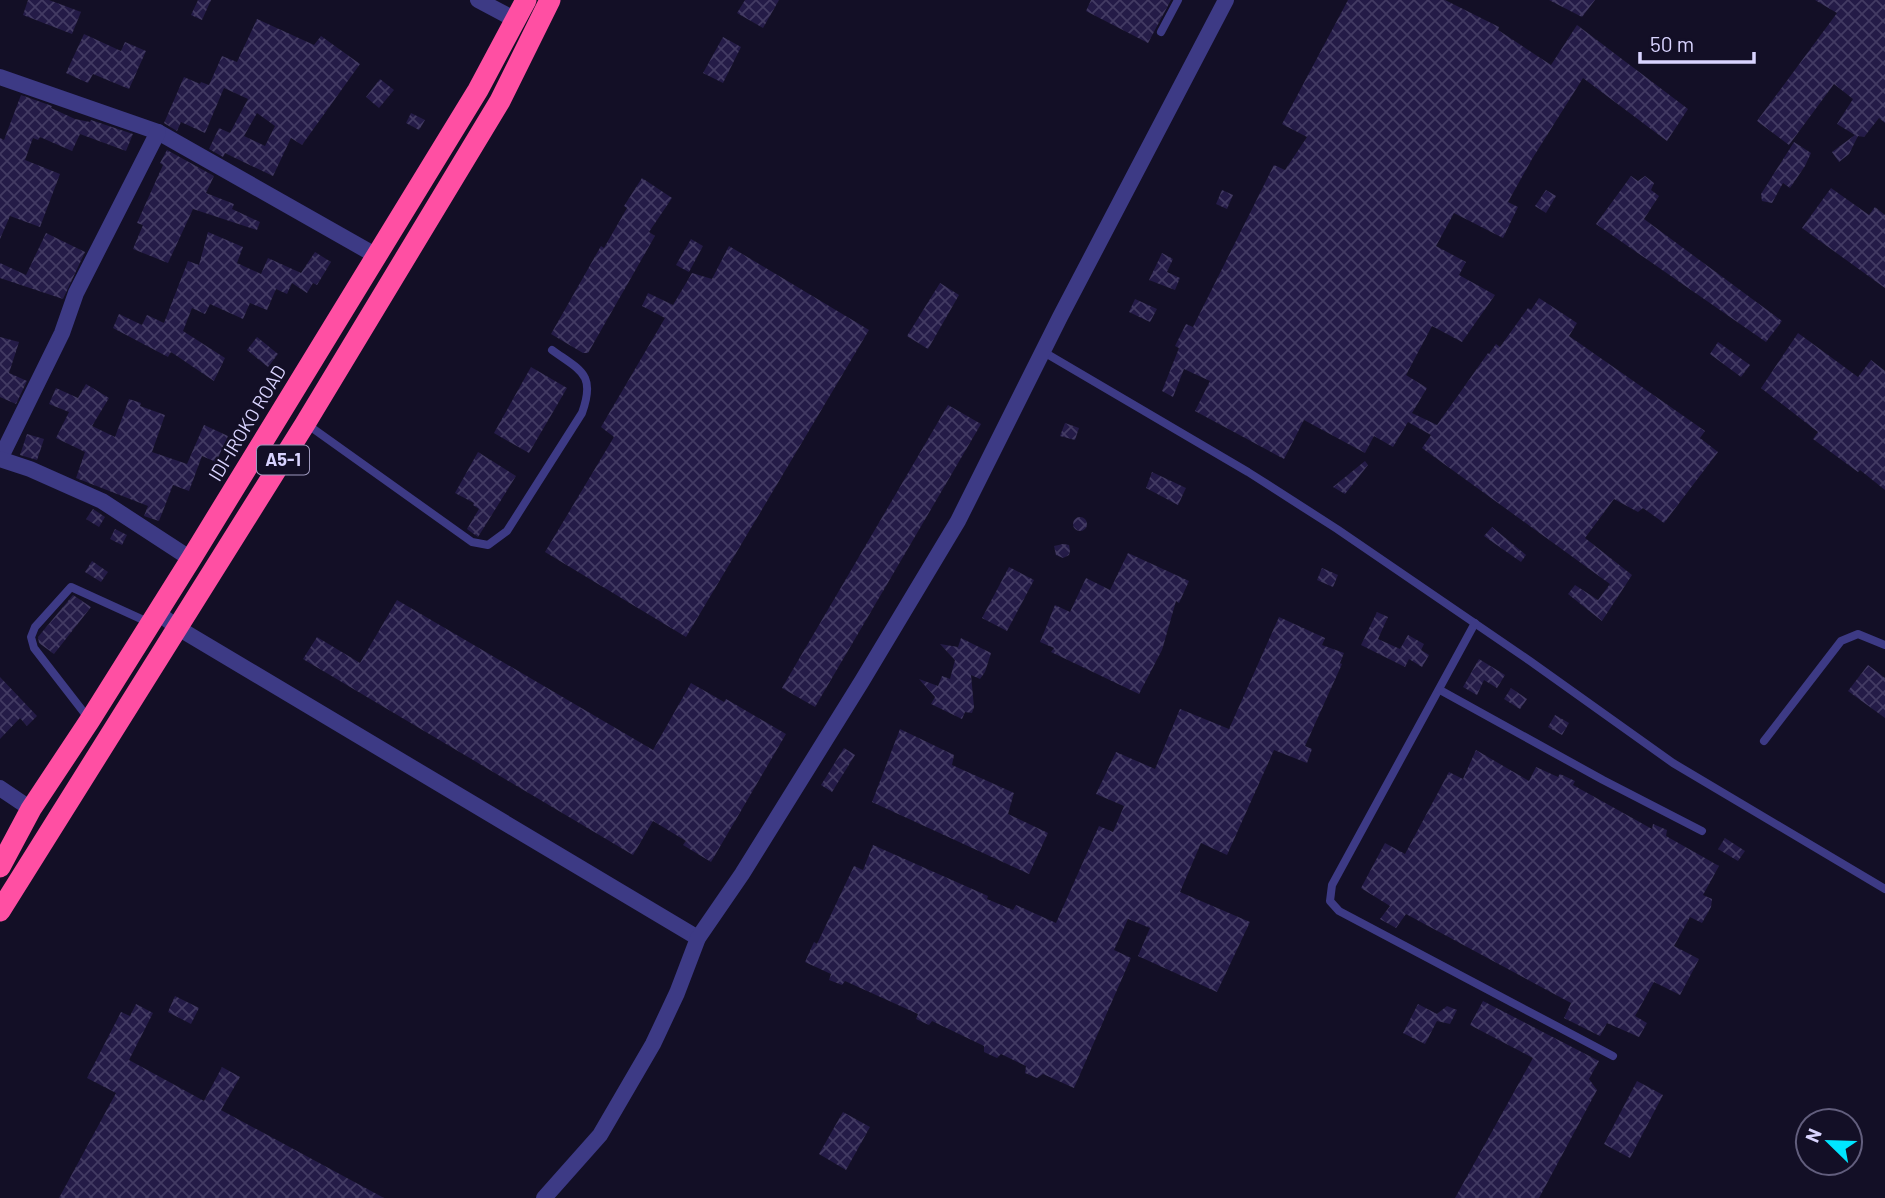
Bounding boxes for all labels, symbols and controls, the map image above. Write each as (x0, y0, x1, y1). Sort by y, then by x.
scale bar (1640, 21, 1754, 65)
text: 50 m (1650, 31, 1694, 56)
street label: IDI-IROKO ROAD (203, 361, 290, 485)
road number: A5-1 (257, 446, 309, 474)
north arrow (1794, 1107, 1864, 1177)
text: N (1800, 1125, 1826, 1145)

